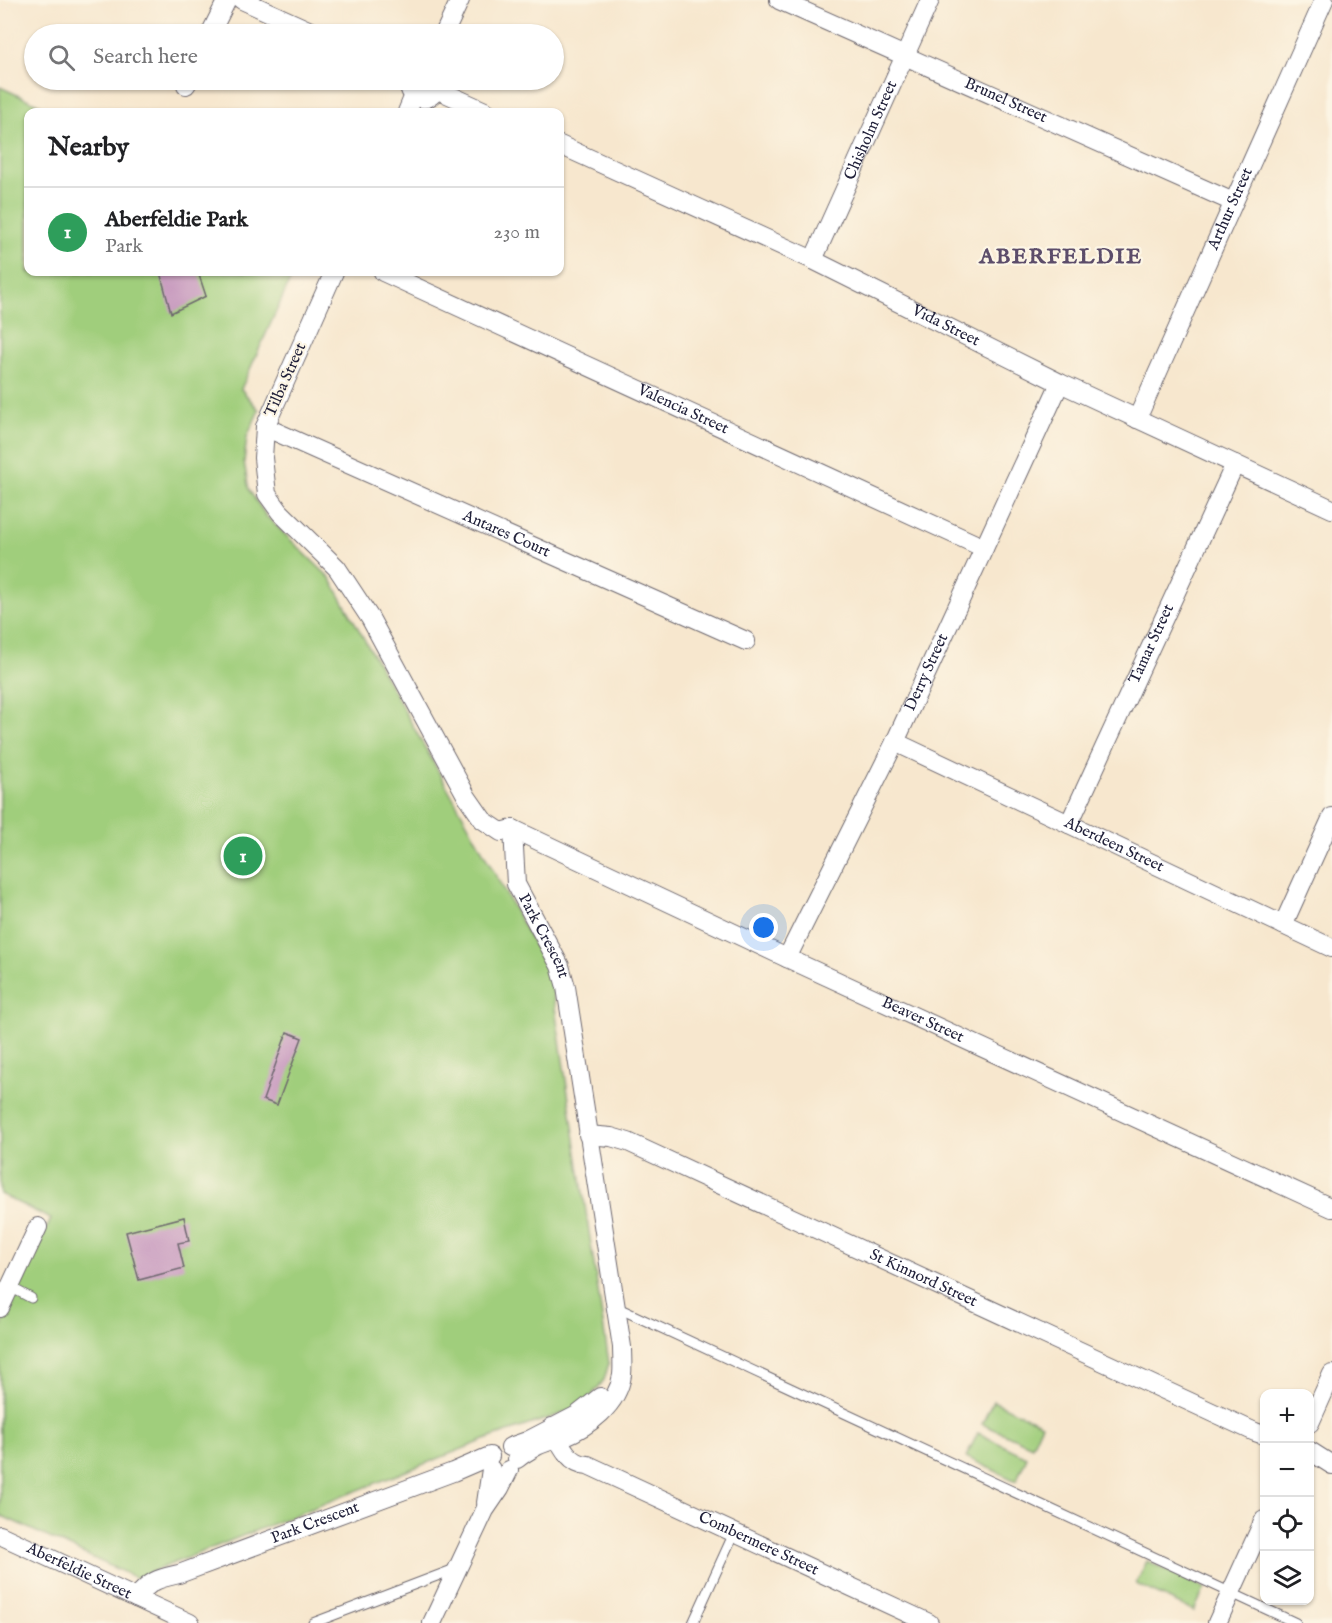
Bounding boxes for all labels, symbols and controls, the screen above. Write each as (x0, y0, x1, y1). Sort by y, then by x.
search box (24, 24, 564, 90)
icon: search (45, 41, 78, 74)
text: Search here (93, 43, 198, 71)
street label: Brunel Street (961, 74, 1050, 128)
street label: Chisholm Street (840, 77, 903, 183)
text: Nearby (48, 131, 129, 164)
street label: Arthur Street (1203, 164, 1258, 254)
text: Aberfeldie Park (105, 206, 248, 234)
text: 1 (64, 220, 71, 245)
text: 230 m (494, 220, 540, 245)
text: Park (105, 234, 143, 259)
district label: ABERFELDIE (978, 243, 1143, 271)
street label: Vida Street (907, 300, 983, 352)
street label: Tilba Street (261, 339, 311, 420)
street label: Valencia Street (633, 380, 732, 439)
street label: Antares Court (458, 506, 554, 563)
street label: Tamar Street (1125, 601, 1179, 687)
street label: Derry Street (901, 630, 954, 714)
street label: Aberdeen Street (1060, 813, 1167, 877)
pin: 1 (224, 834, 262, 878)
street label: Park Crescent (513, 890, 573, 981)
your location (749, 913, 778, 942)
street label: Beaver Street (878, 993, 967, 1048)
street label: St Kinnord Street (866, 1245, 981, 1312)
map controls (1260, 1389, 1314, 1605)
button: + (1260, 1389, 1314, 1443)
button: − (1260, 1443, 1314, 1497)
button: locate (1260, 1497, 1314, 1551)
street label: Park Crescent (268, 1498, 362, 1549)
street label: Combermere Street (695, 1507, 822, 1581)
street label: Aberfeldie Street (22, 1538, 135, 1605)
button: layers (1260, 1551, 1314, 1605)

